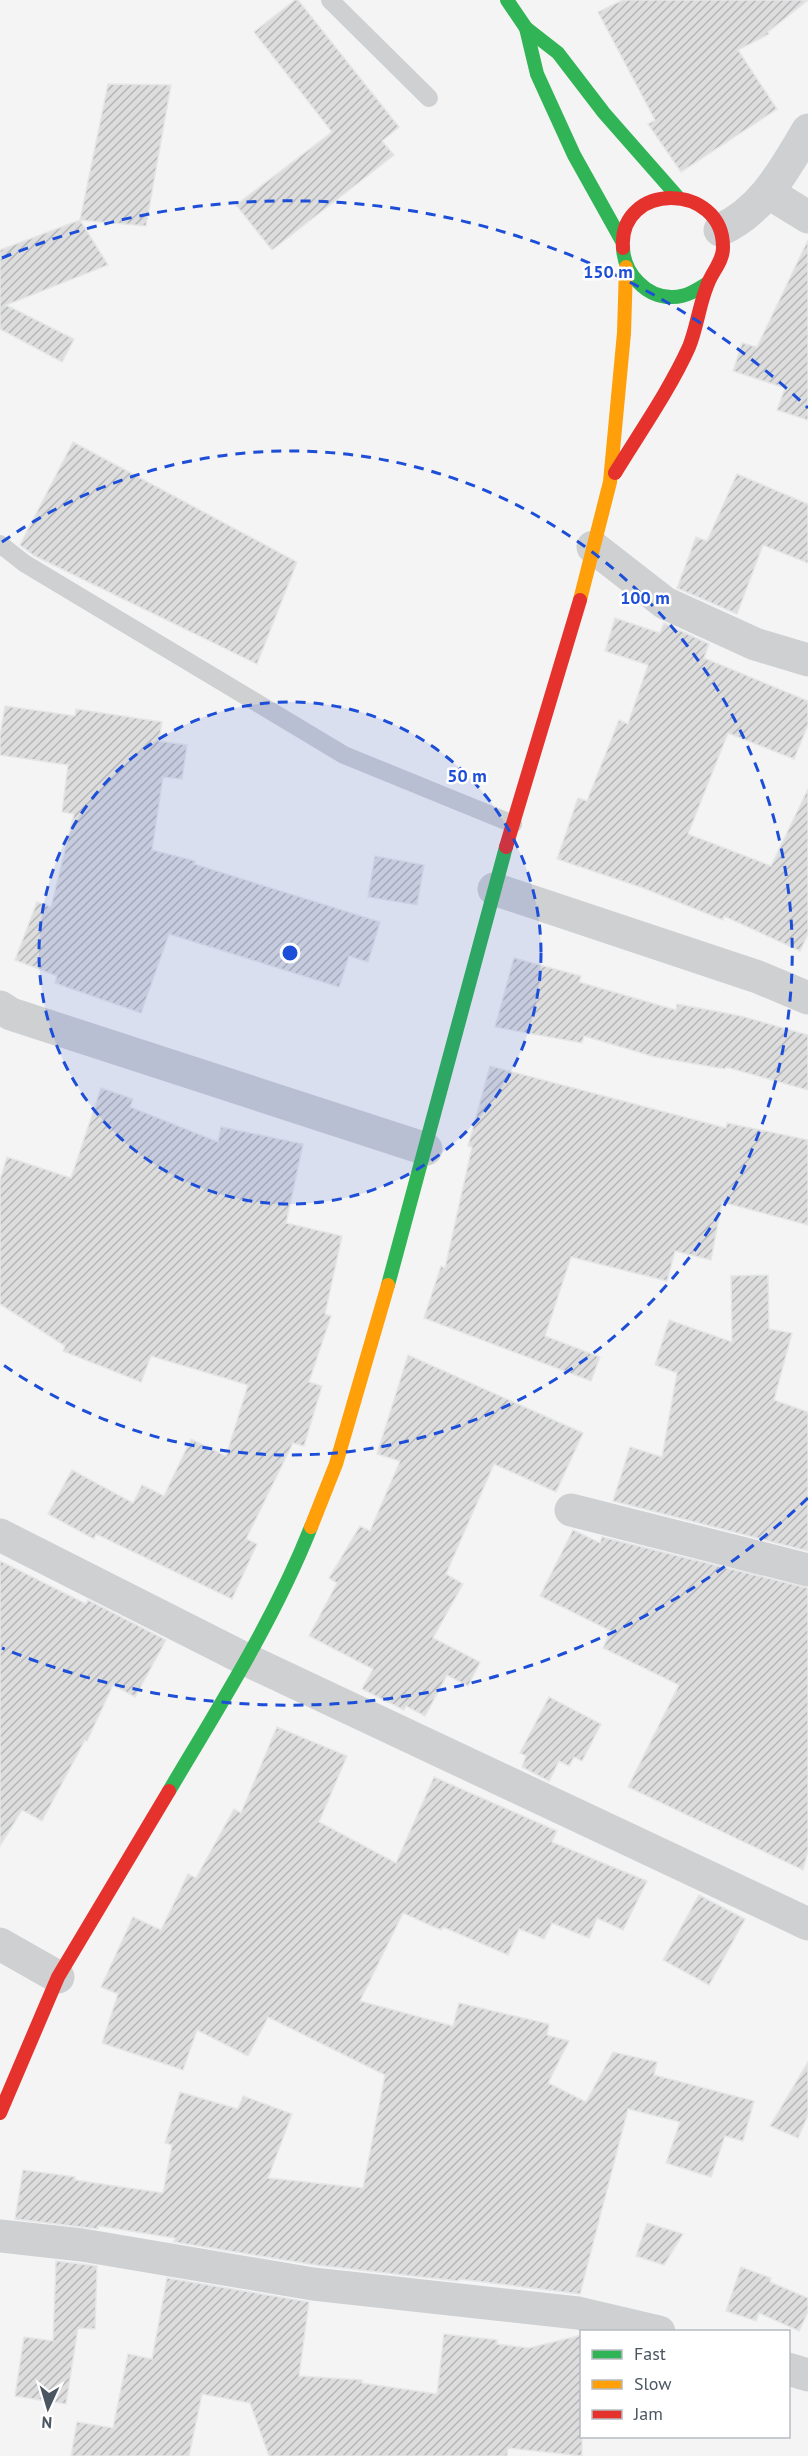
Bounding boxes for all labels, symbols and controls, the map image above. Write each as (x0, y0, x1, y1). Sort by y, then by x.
text: 150 m (583, 260, 633, 283)
text: 100 m (620, 586, 670, 609)
text: 50 m (447, 764, 487, 787)
centre of rings (280, 943, 300, 963)
legend (580, 2330, 790, 2438)
text: Fast (634, 2342, 666, 2365)
text: Slow (634, 2372, 672, 2395)
north arrow (18, 2378, 78, 2438)
text: Jam (633, 2402, 663, 2425)
text: N (41, 2413, 53, 2433)

